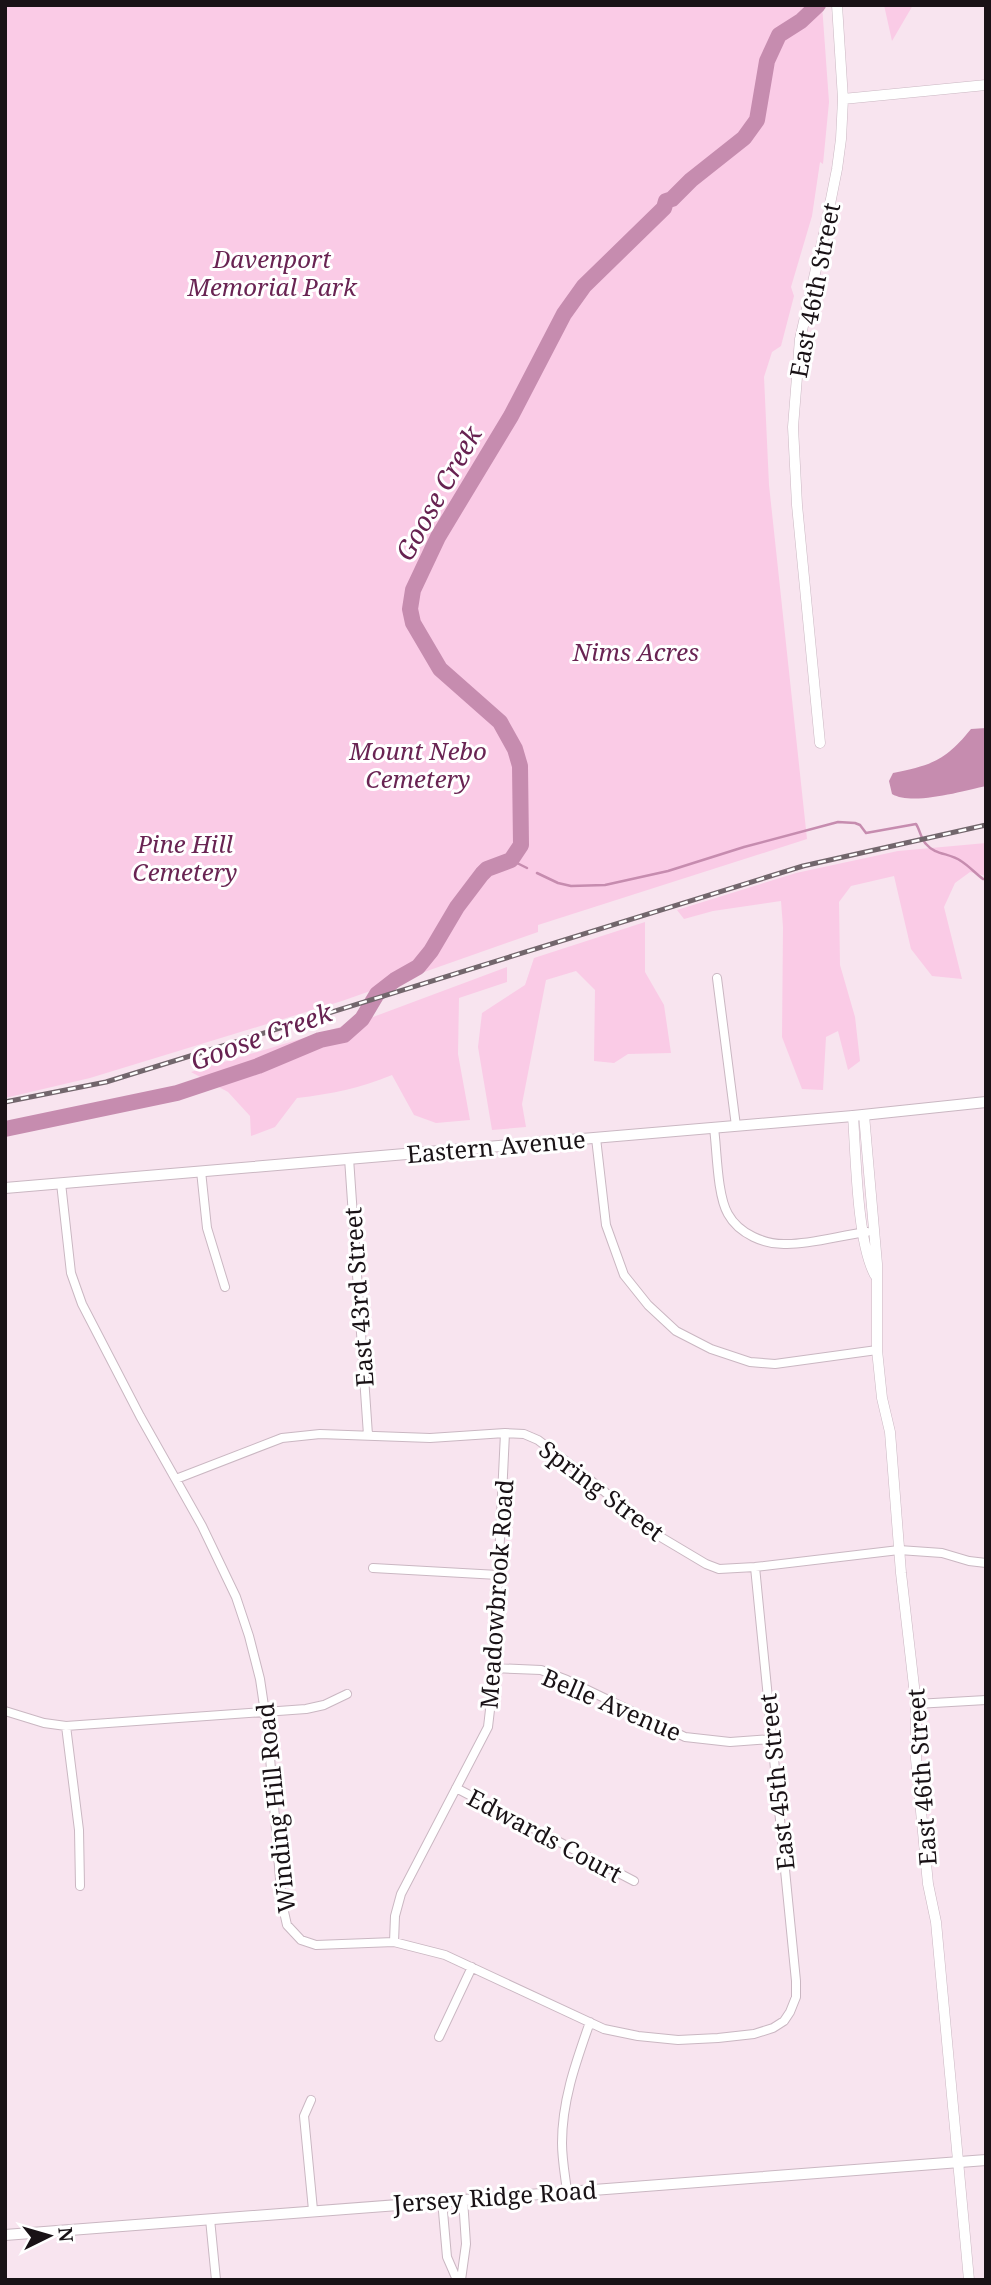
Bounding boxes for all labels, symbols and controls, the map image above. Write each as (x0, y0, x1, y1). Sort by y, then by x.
street label: East 46th Street (781, 200, 847, 380)
park label: Davenport Memorial Park (186, 242, 358, 303)
water label: Goose Creek (386, 418, 490, 567)
park label: Nims Acres (572, 635, 699, 668)
park label: Mount Nebo Cemetery (348, 734, 487, 795)
park label: Pine Hill Cemetery (133, 827, 237, 888)
water label: Goose Creek (185, 993, 338, 1078)
street label: Eastern Avenue (405, 1122, 587, 1170)
street label: East 43rd Street (335, 1206, 381, 1388)
street label: Spring Street (533, 1432, 671, 1548)
street label: Meadowbrook Road (472, 1478, 520, 1710)
street label: Belle Avenue (537, 1660, 687, 1748)
street label: East 46th Street (898, 1687, 944, 1867)
street label: East 45th Street (750, 1692, 802, 1872)
street label: Winding Hill Road (248, 1701, 302, 1915)
street label: Edwards Court (462, 1780, 628, 1890)
street label: Jersey Ridge Road (391, 2172, 598, 2220)
north arrow (14, 2201, 84, 2271)
text: N (52, 2226, 80, 2243)

